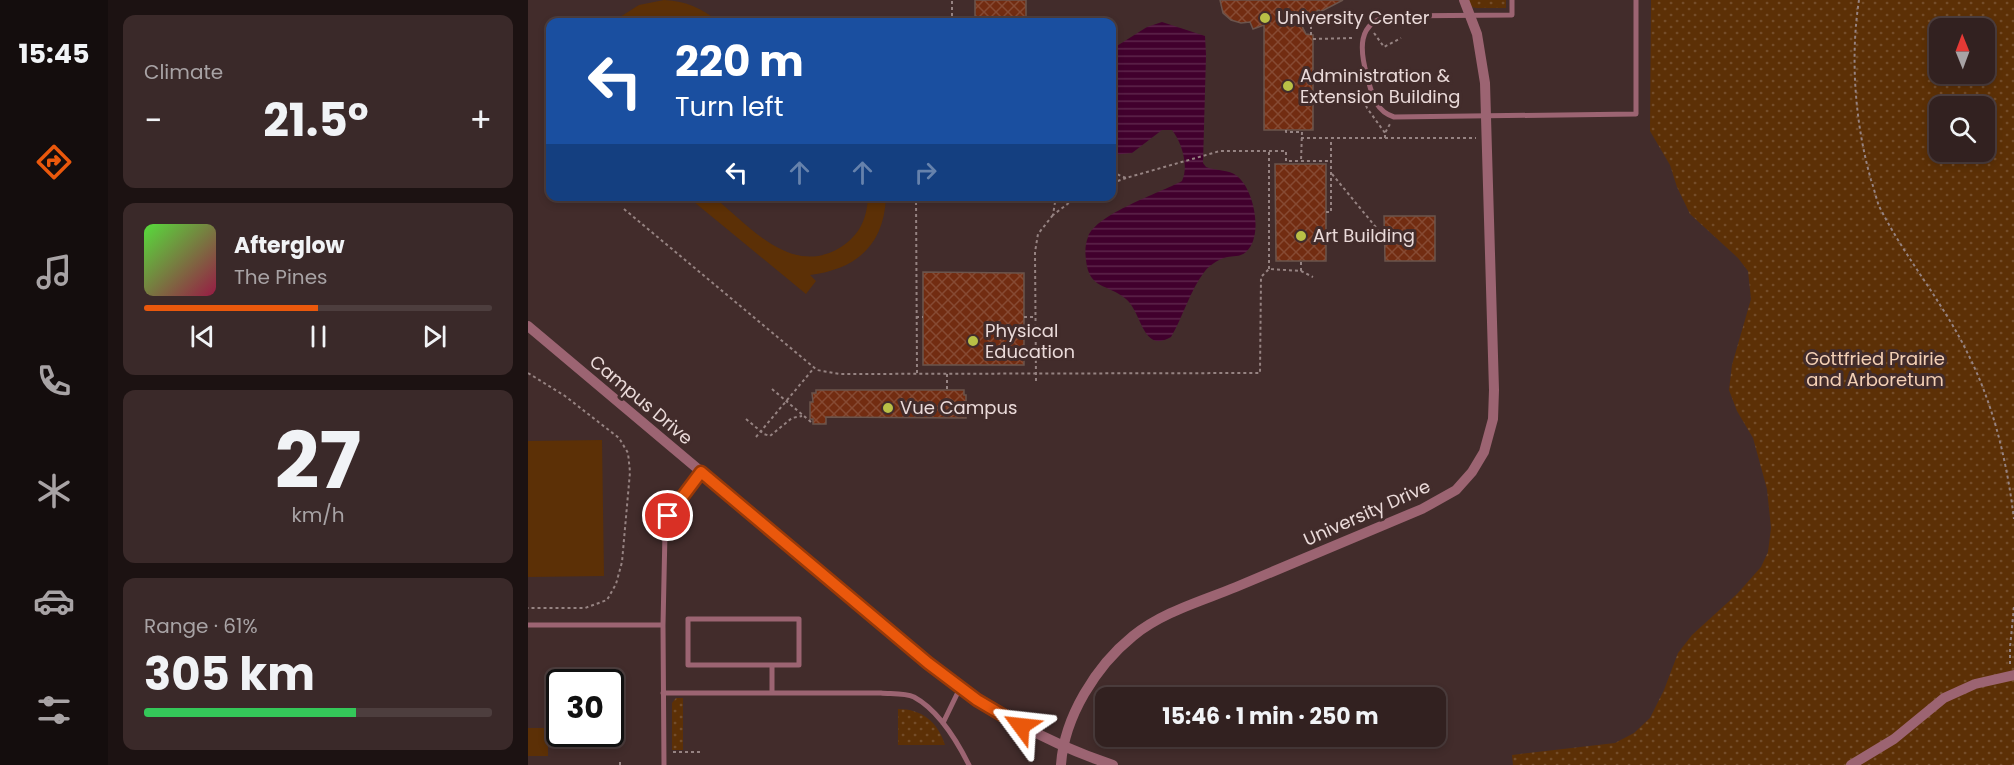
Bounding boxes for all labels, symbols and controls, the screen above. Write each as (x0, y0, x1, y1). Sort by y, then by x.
place label: University Center (1277, 5, 1430, 30)
marker: University Center (1258, 11, 1272, 25)
north arrow (1929, 18, 1995, 84)
map controls (1929, 18, 1995, 162)
text: 220 m (675, 32, 804, 91)
text: 15:45 (18, 35, 90, 72)
icon: left (576, 42, 654, 120)
text: Climate (144, 58, 223, 86)
place label: Administration & Extension Building (1300, 63, 1460, 109)
marker: Administration & Extension Building (1281, 79, 1295, 93)
text: Turn left (675, 88, 784, 125)
text: 21.5° (263, 89, 369, 152)
button: search (1929, 96, 1995, 162)
text: − (144, 97, 162, 144)
text: + (469, 97, 492, 144)
icon: directions (33, 141, 75, 183)
icon: left (720, 156, 753, 189)
icon: ahead (783, 156, 816, 189)
icon: ahead (846, 156, 879, 189)
icon: right (909, 156, 942, 189)
place label: Art Building (1313, 223, 1415, 248)
marker: Art Building (1294, 229, 1308, 243)
text: Afterglow (234, 230, 345, 261)
icon: music (33, 251, 75, 293)
text: The Pines (234, 263, 328, 291)
place label: Physical Education (985, 318, 1075, 364)
icon: previous (186, 320, 219, 353)
icon: pause (302, 320, 335, 353)
icon: next (418, 320, 451, 353)
marker: Physical Education (966, 334, 980, 348)
park label: Gottfried Prairie and Arboretum (1805, 346, 1945, 392)
street label: Campus Drive (584, 349, 698, 450)
icon: phone (33, 360, 75, 402)
place label: Vue Campus (900, 395, 1017, 420)
marker: Vue Campus (881, 401, 895, 415)
text: 27 (275, 406, 361, 515)
icon: climate (33, 470, 75, 512)
street label: University Drive (1299, 473, 1434, 552)
pin (642, 490, 693, 541)
icon: arrive (651, 499, 684, 532)
text: km/h (291, 501, 345, 529)
icon: car (33, 580, 75, 622)
text: Range · 61% (144, 612, 258, 640)
text: 305 km (144, 643, 315, 706)
speed limit sign: 30 (546, 669, 624, 747)
icon: filters (33, 689, 75, 731)
position arrow (989, 694, 1053, 758)
text: 15:46 · 1 min · 250 m (1162, 701, 1379, 732)

